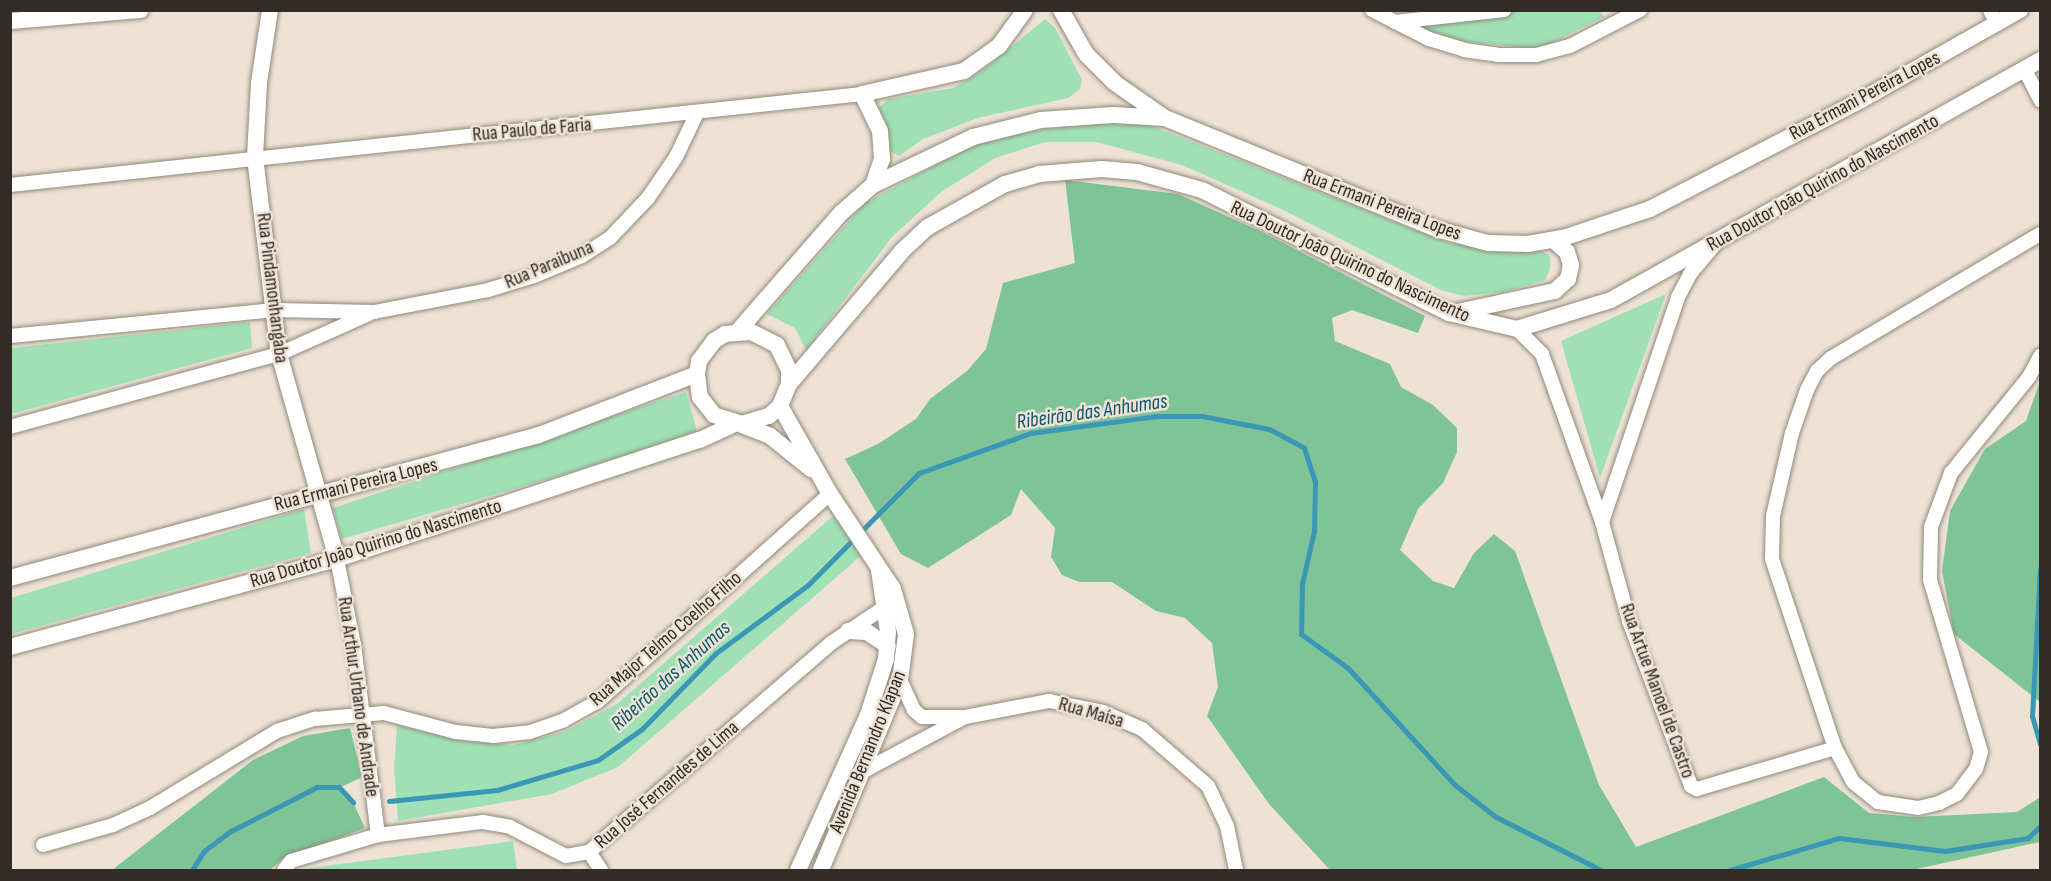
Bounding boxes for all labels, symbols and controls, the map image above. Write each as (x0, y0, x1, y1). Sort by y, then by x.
street label: Rua Ermani Pereira Lopes (1785, 46, 1945, 146)
street label: Rua Doutor João Quirino do Nascimento (1703, 109, 1943, 257)
street label: Rua Paulo de Faria (471, 113, 593, 147)
street label: Rua Ermani Pereira Lopes (1300, 164, 1464, 246)
street label: Rua Doutor João Quirino do Nascimento (1226, 196, 1474, 328)
street label: Rua Pindamonhangaba (251, 212, 293, 364)
street label: Rua Paraibuna (501, 236, 597, 294)
water label: Ribeirão das Anhumas (1015, 389, 1169, 435)
street label: Rua Ermani Pereira Lopes (272, 453, 440, 517)
street label: Rua Doutor João Quirino do Nascimento (247, 494, 505, 594)
street label: Rua Major Telmo Coelho Filho (585, 566, 747, 712)
street label: Rua Arthur Urbano de Andrade (332, 595, 384, 799)
street label: Rua Artue Manoel de Castro (1614, 600, 1700, 782)
water label: Ribeirão das Anhumas (606, 616, 736, 736)
street label: Avenida Bernandro Klapan (824, 667, 912, 837)
street label: Rua Maísa (1056, 692, 1126, 734)
street label: Rua José Fernandes de Lima (590, 716, 744, 854)

